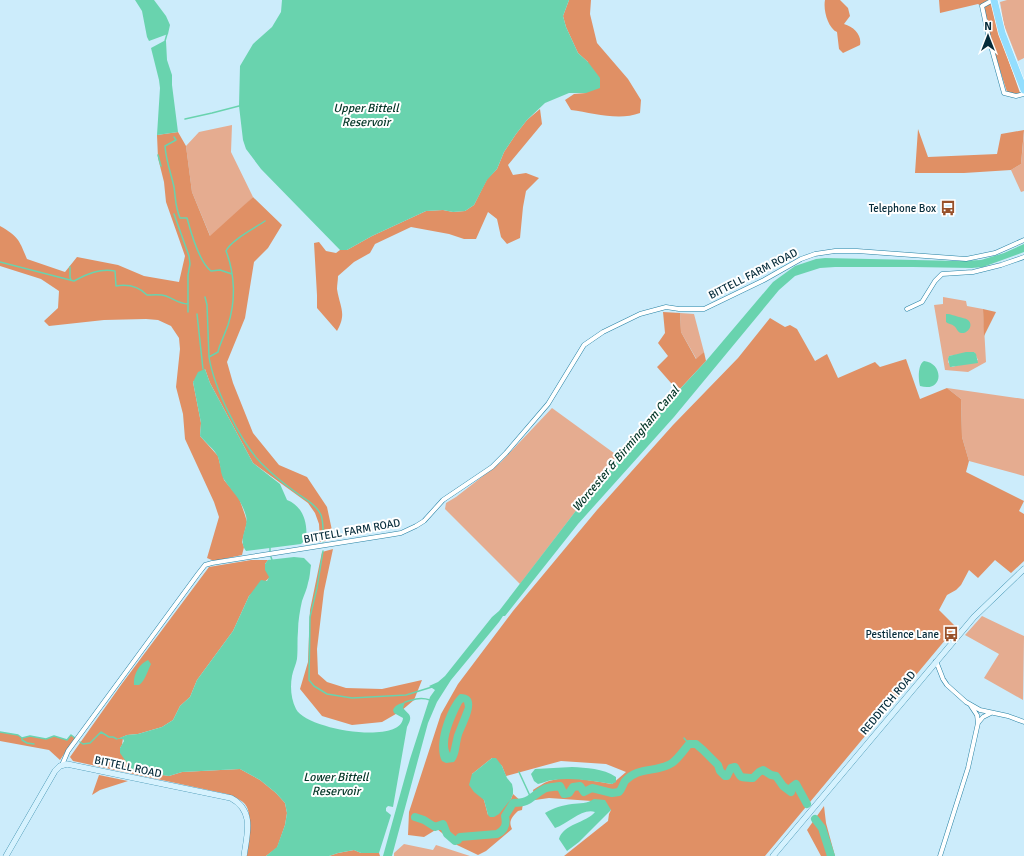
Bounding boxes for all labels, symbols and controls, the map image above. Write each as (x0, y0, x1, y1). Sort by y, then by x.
north arrow (968, 16, 1008, 56)
text: N (984, 20, 992, 33)
water label: Upper Bittell Reservoir (333, 101, 400, 130)
bus stop icon: Telephone Box (939, 199, 957, 217)
place label: Telephone Box (869, 202, 936, 215)
street label: BITTELL FARM ROAD (706, 246, 800, 302)
water label: Worcester & Birmingham Canal (569, 382, 684, 515)
street label: BITTELL FARM ROAD (303, 516, 401, 546)
bus stop icon: Pestilence Lane (942, 625, 960, 643)
place label: Pestilence Lane (865, 628, 939, 641)
street label: REDDITCH ROAD (858, 668, 918, 738)
street label: BITTELL ROAD (93, 754, 163, 780)
water label: Lower Bittell Reservoir (303, 770, 370, 799)

